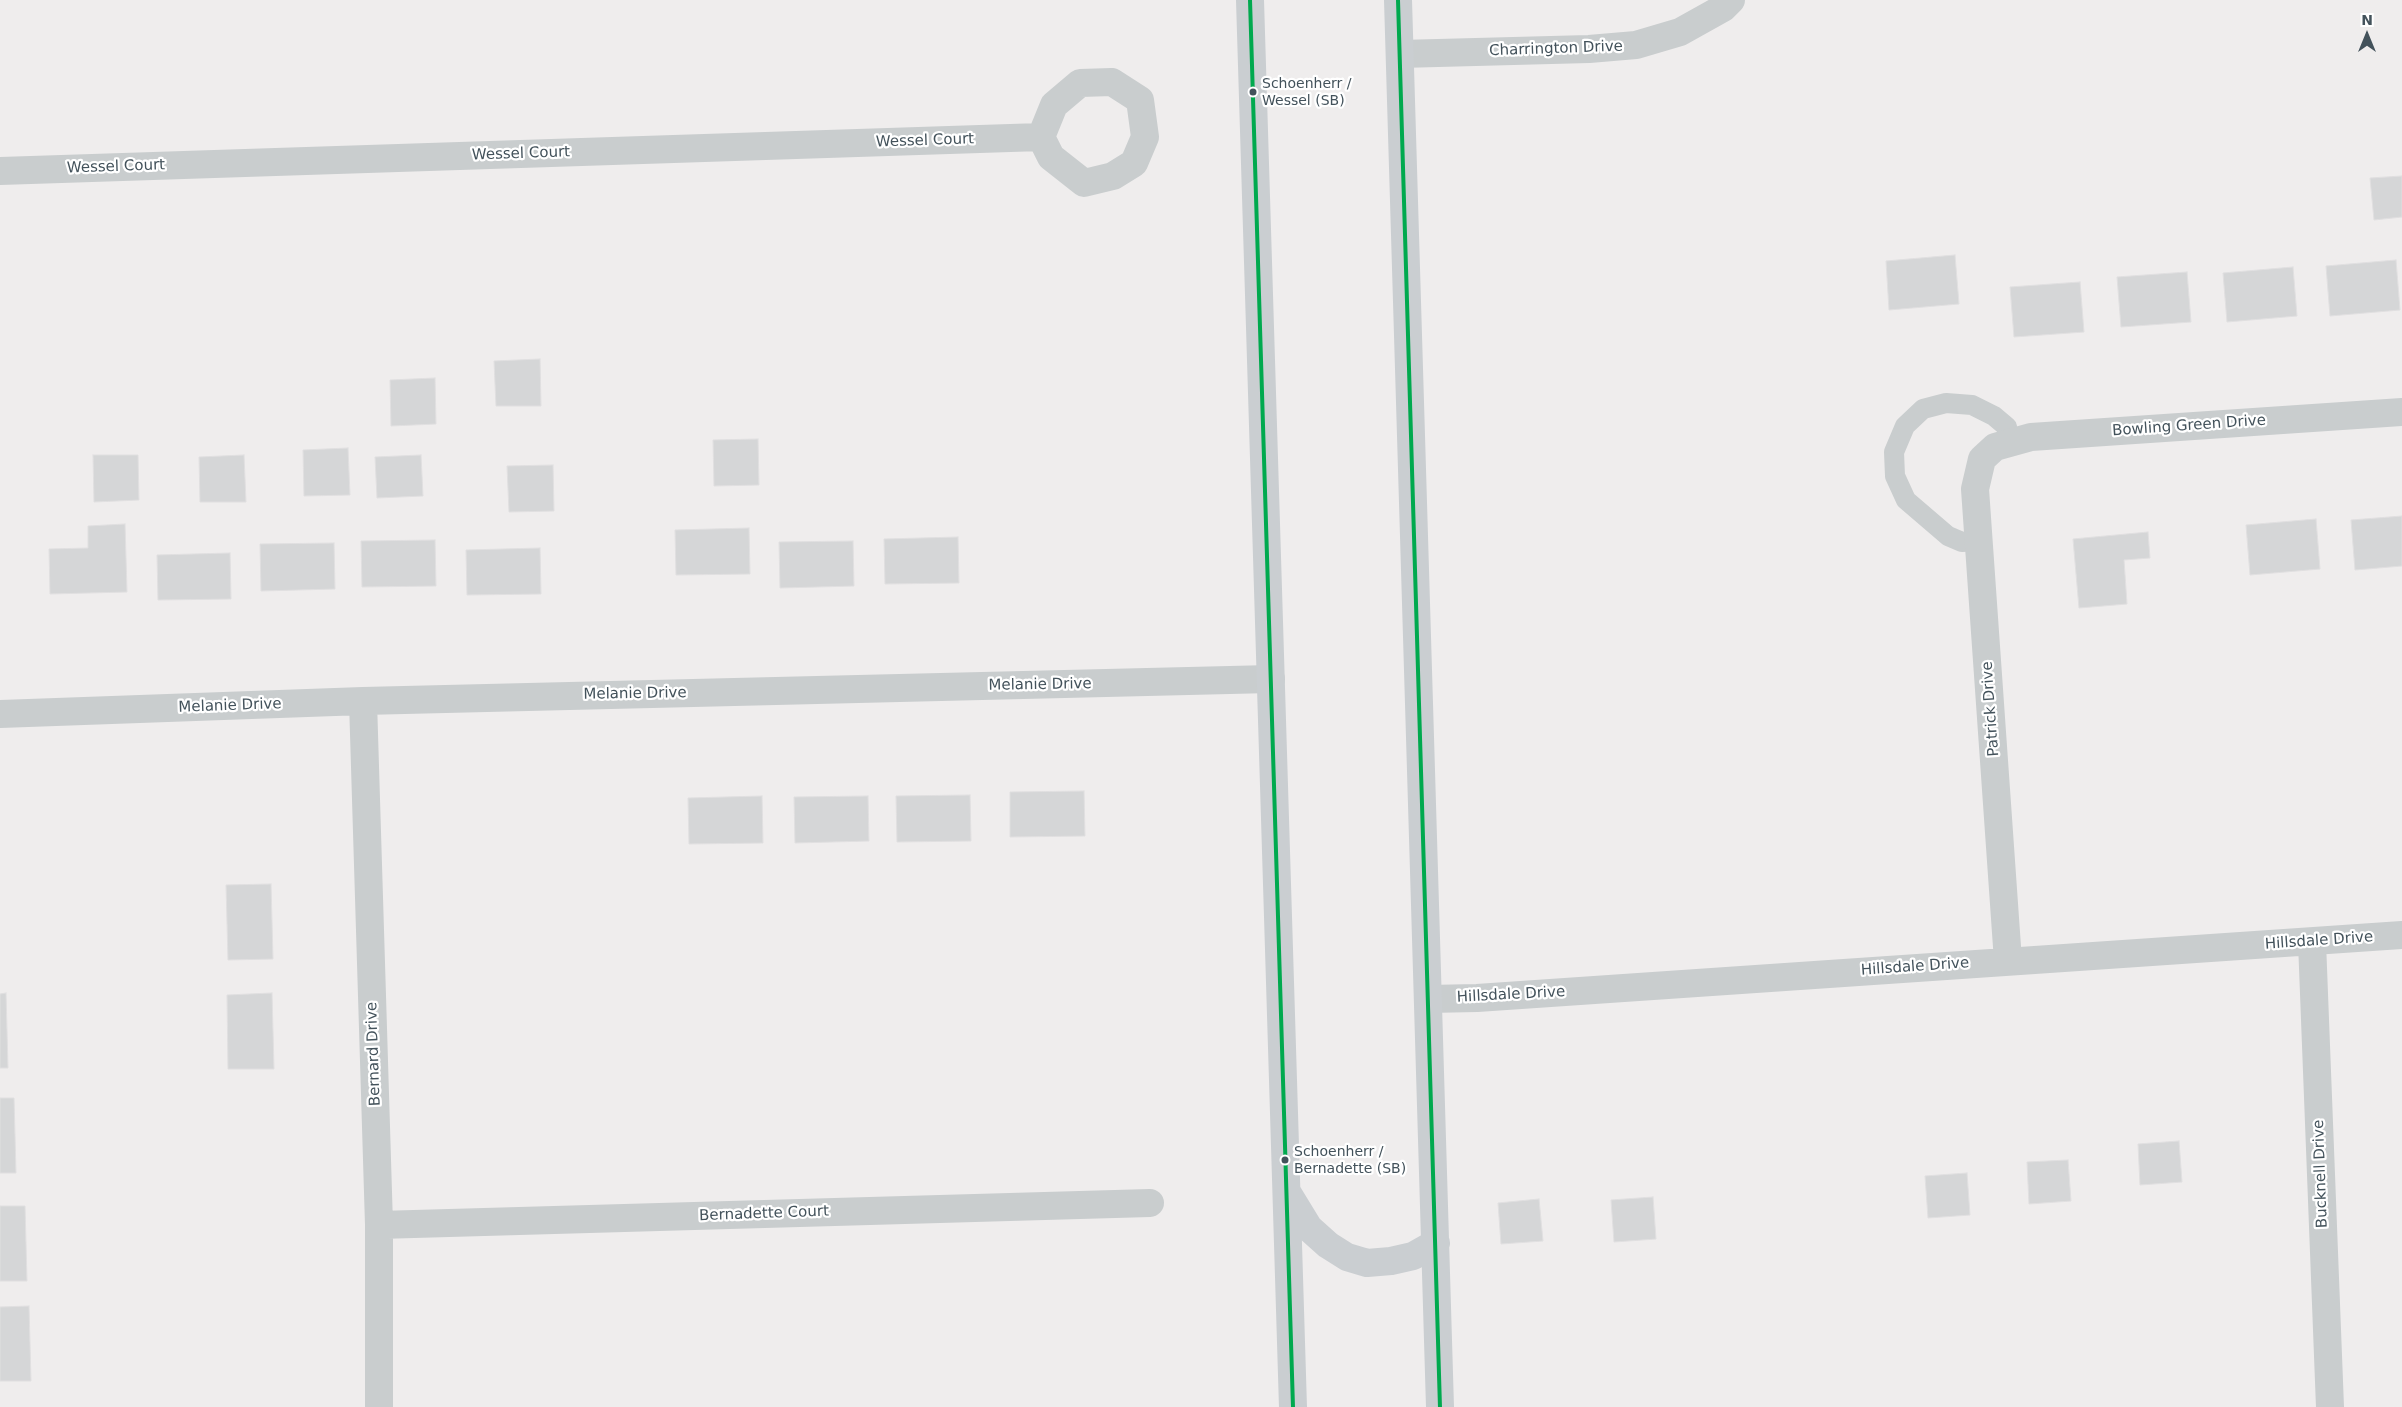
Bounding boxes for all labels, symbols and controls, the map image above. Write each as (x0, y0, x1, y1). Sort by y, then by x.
north arrow (2342, 10, 2392, 60)
text: N (2361, 12, 2373, 28)
street label: Charrington Drive (1489, 38, 1623, 60)
place label: Schoenherr / Wessel (SB) (1262, 76, 1351, 108)
marker: Schoenherr / Wessel (SB) (1248, 87, 1258, 97)
street label: Wessel Court (876, 130, 974, 152)
street label: Wessel Court (472, 143, 570, 165)
street label: Wessel Court (67, 156, 165, 178)
street label: Bowling Green Drive (2112, 412, 2266, 440)
street label: Patrick Drive (1979, 661, 2003, 757)
street label: Melanie Drive (988, 675, 1092, 695)
street label: Melanie Drive (583, 684, 687, 704)
street label: Melanie Drive (178, 695, 282, 717)
street label: Hillsdale Drive (2264, 928, 2374, 954)
street label: Hillsdale Drive (1860, 954, 1970, 980)
street label: Hillsdale Drive (1456, 983, 1566, 1007)
street label: Bernard Drive (363, 1002, 385, 1106)
street label: Bucknell Drive (2310, 1119, 2332, 1229)
place label: Schoenherr / Bernadette (SB) (1294, 1144, 1406, 1176)
marker: Schoenherr / Bernadette (SB) (1280, 1155, 1290, 1165)
street label: Bernadette Court (699, 1203, 829, 1225)

